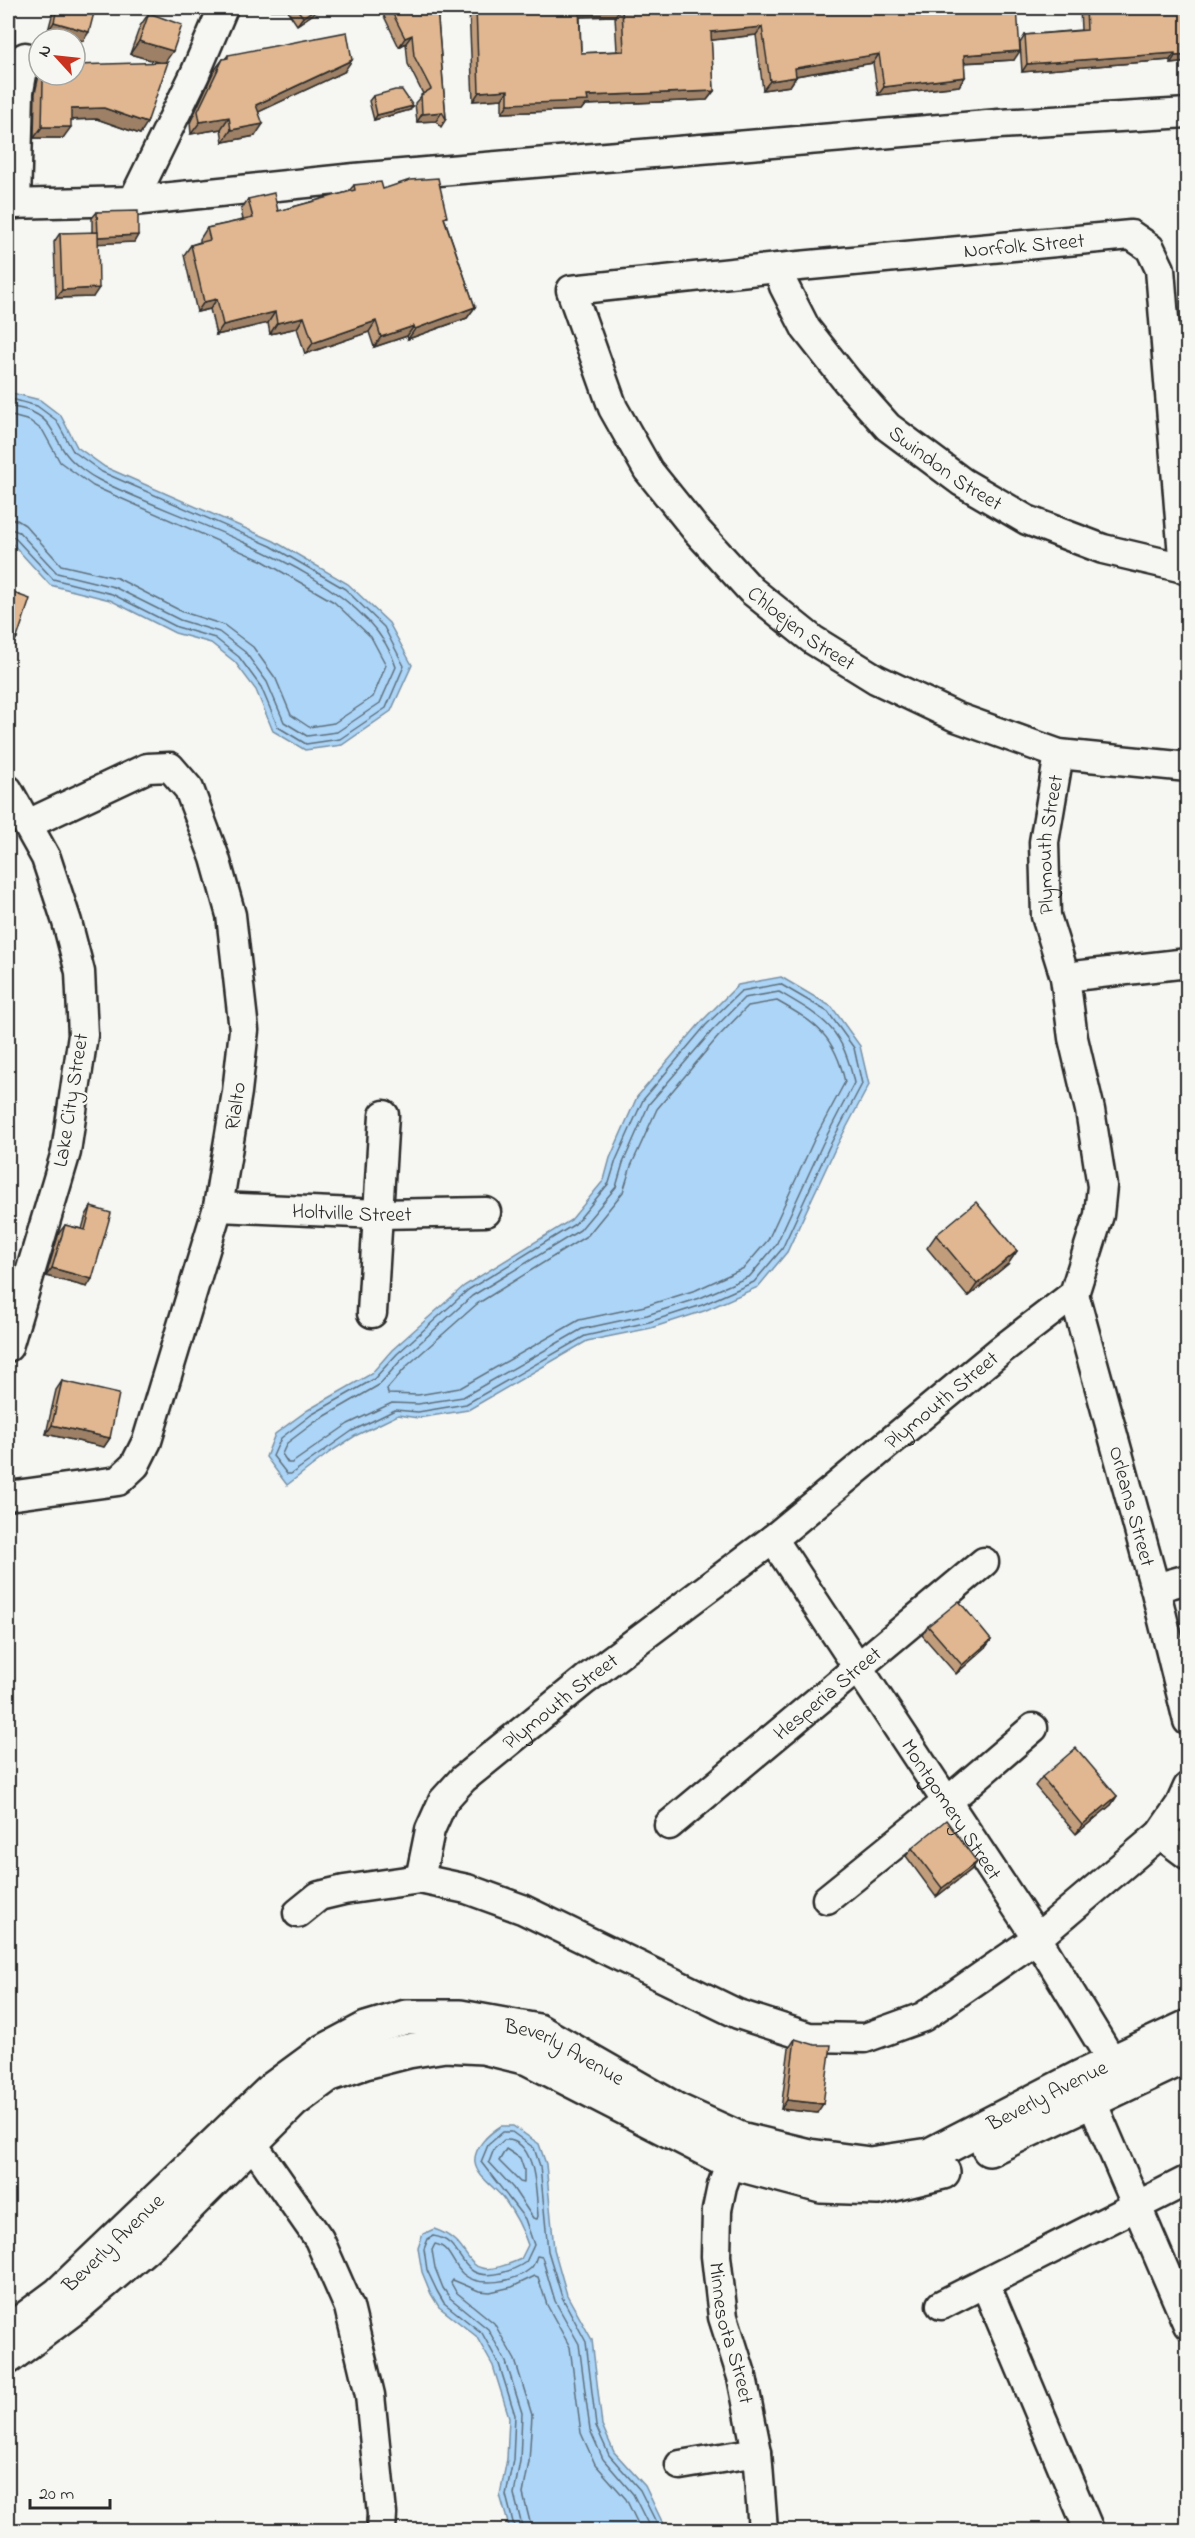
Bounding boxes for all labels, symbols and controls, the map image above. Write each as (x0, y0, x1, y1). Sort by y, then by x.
north arrow (27, 27, 87, 87)
text: N (32, 41, 59, 61)
street label: Norfolk Street (962, 227, 1086, 267)
street label: Swindon Street (881, 419, 1007, 519)
street label: Chloejen Street (740, 580, 860, 679)
street label: Plymouth Street (1031, 773, 1072, 915)
street label: Lake City Street (47, 1031, 99, 1170)
street label: Rialto (218, 1081, 255, 1133)
street label: Holtville Street (291, 1197, 412, 1231)
street label: Plymouth Street (879, 1345, 1006, 1458)
street label: Orleans Street (1100, 1443, 1161, 1570)
street label: Hesperia Street (768, 1640, 889, 1749)
street label: Plymouth Street (497, 1647, 625, 1758)
street label: Montgomery Street (892, 1734, 1008, 1887)
street label: Beverly Avenue (501, 2012, 630, 2095)
street label: Beverly Avenue (982, 2053, 1114, 2140)
street label: Beverly Avenue (56, 2187, 172, 2301)
street label: Minnesota Street (700, 2261, 760, 2407)
scale bar (30, 2472, 110, 2510)
text: 20 m (39, 2482, 74, 2508)

